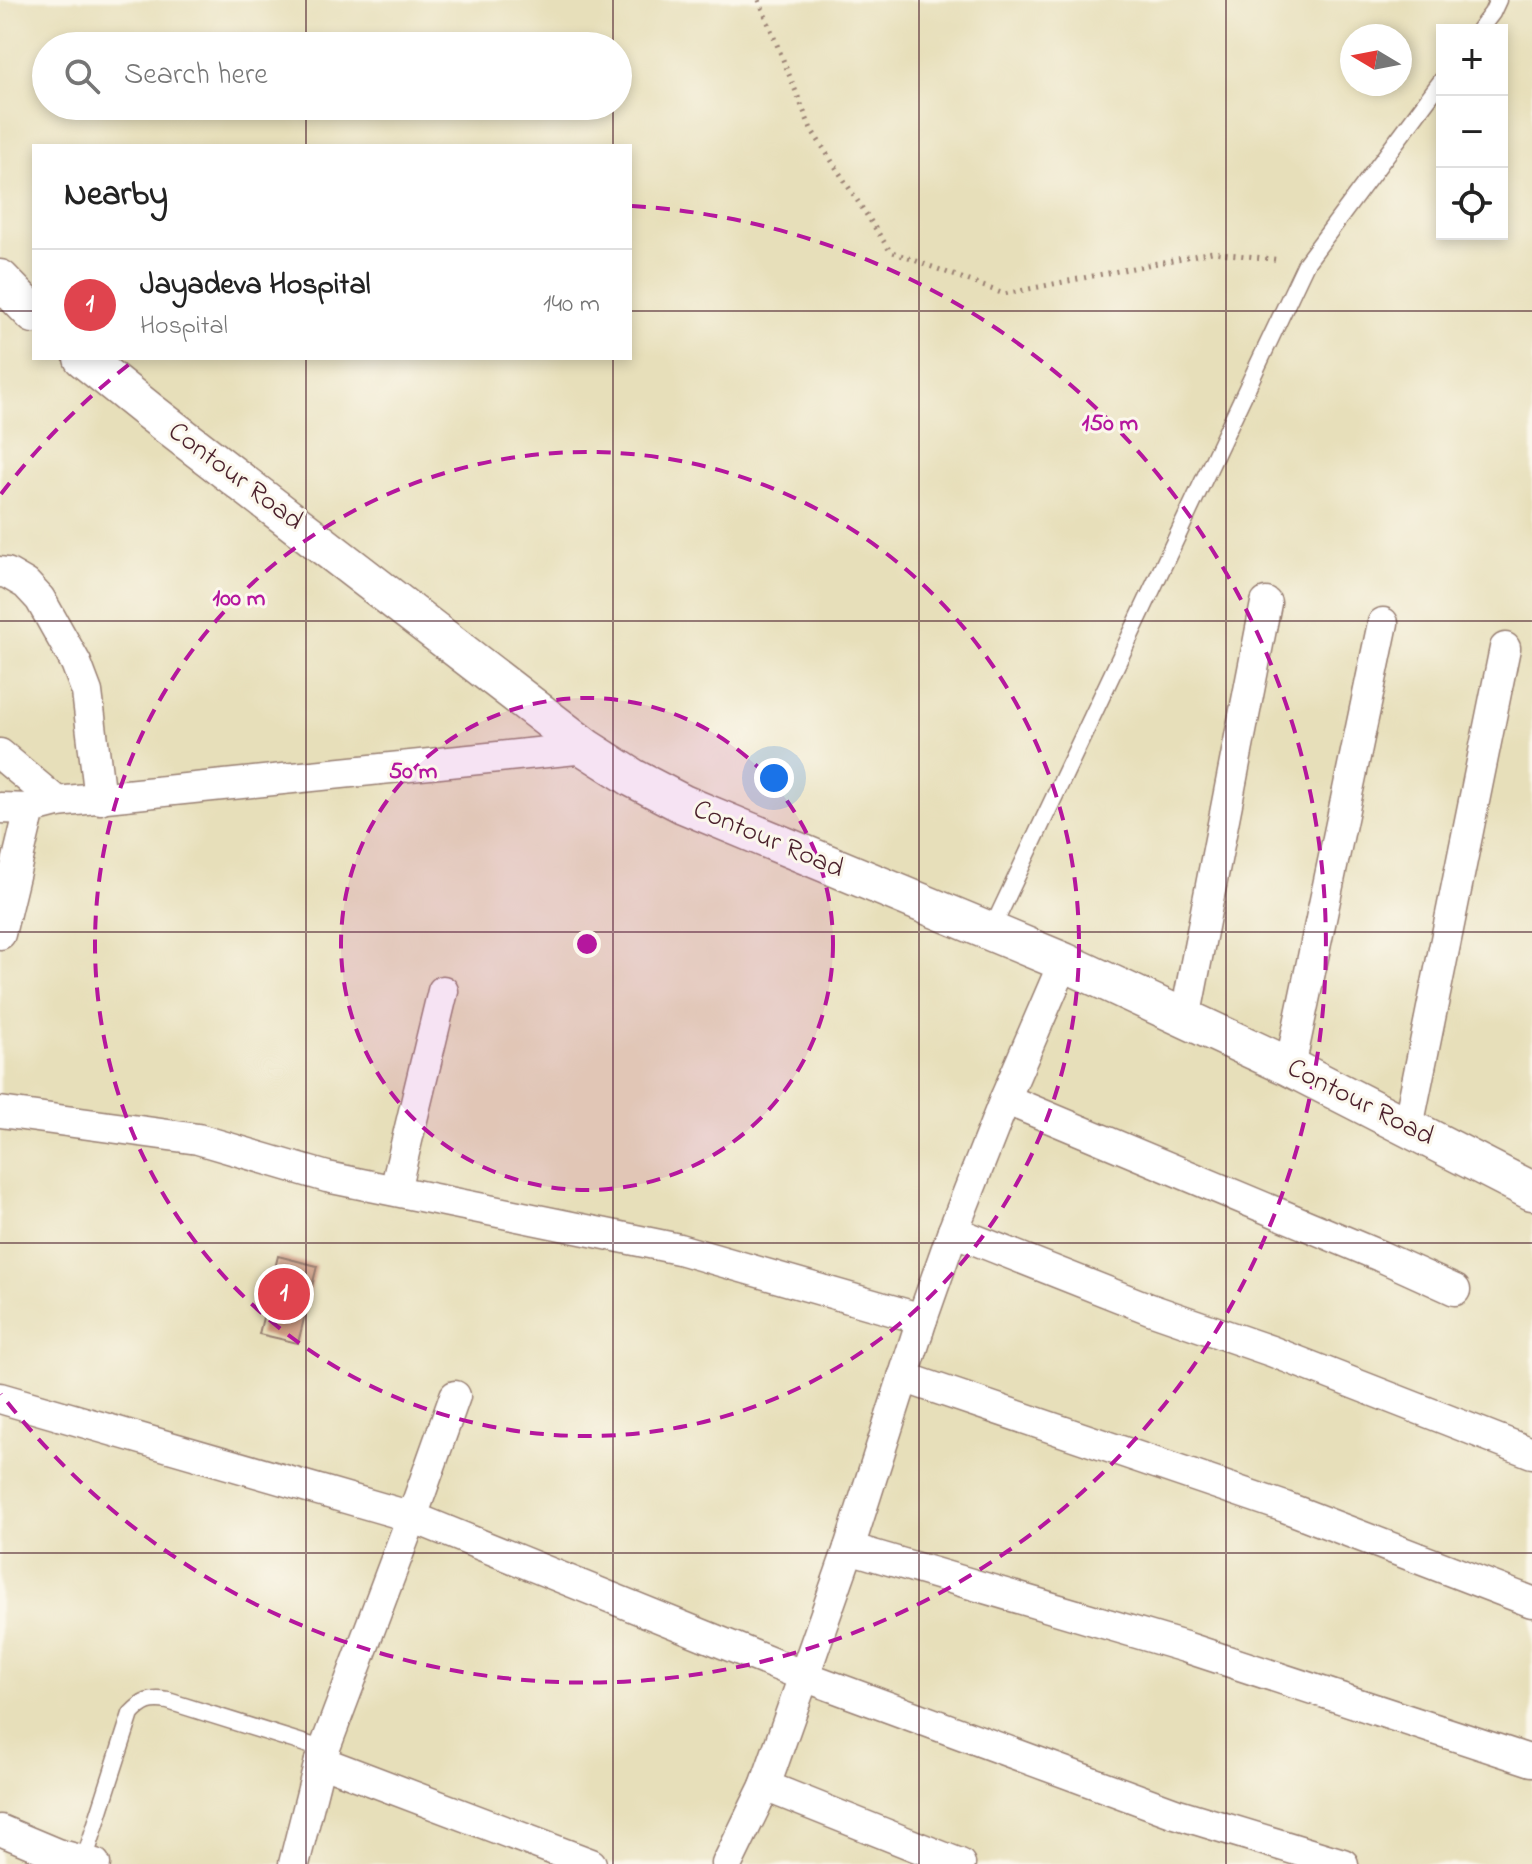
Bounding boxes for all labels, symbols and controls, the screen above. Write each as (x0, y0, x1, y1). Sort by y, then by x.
north arrow (1340, 24, 1412, 96)
map controls (1436, 24, 1508, 240)
button: + (1436, 24, 1508, 96)
search box (32, 32, 632, 120)
icon: search (60, 54, 104, 98)
text: Search here (124, 54, 268, 98)
button: − (1436, 96, 1508, 168)
button: locate (1436, 168, 1508, 240)
text: Nearby (64, 171, 168, 221)
text: Jayadeva Hospital (140, 264, 371, 308)
text: 1 (86, 286, 94, 324)
text: 140 m (543, 286, 600, 324)
text: Hospital (140, 308, 228, 346)
text: 150 m (1082, 407, 1139, 442)
street label: Contour Road (159, 412, 312, 542)
text: 100 m (213, 582, 266, 617)
text: 50 m (389, 755, 438, 790)
your location (754, 758, 794, 798)
street label: Contour Road (686, 790, 850, 890)
centre of rings (573, 930, 601, 958)
street label: Contour Road (1279, 1048, 1441, 1158)
pin: 1 (258, 1264, 310, 1324)

